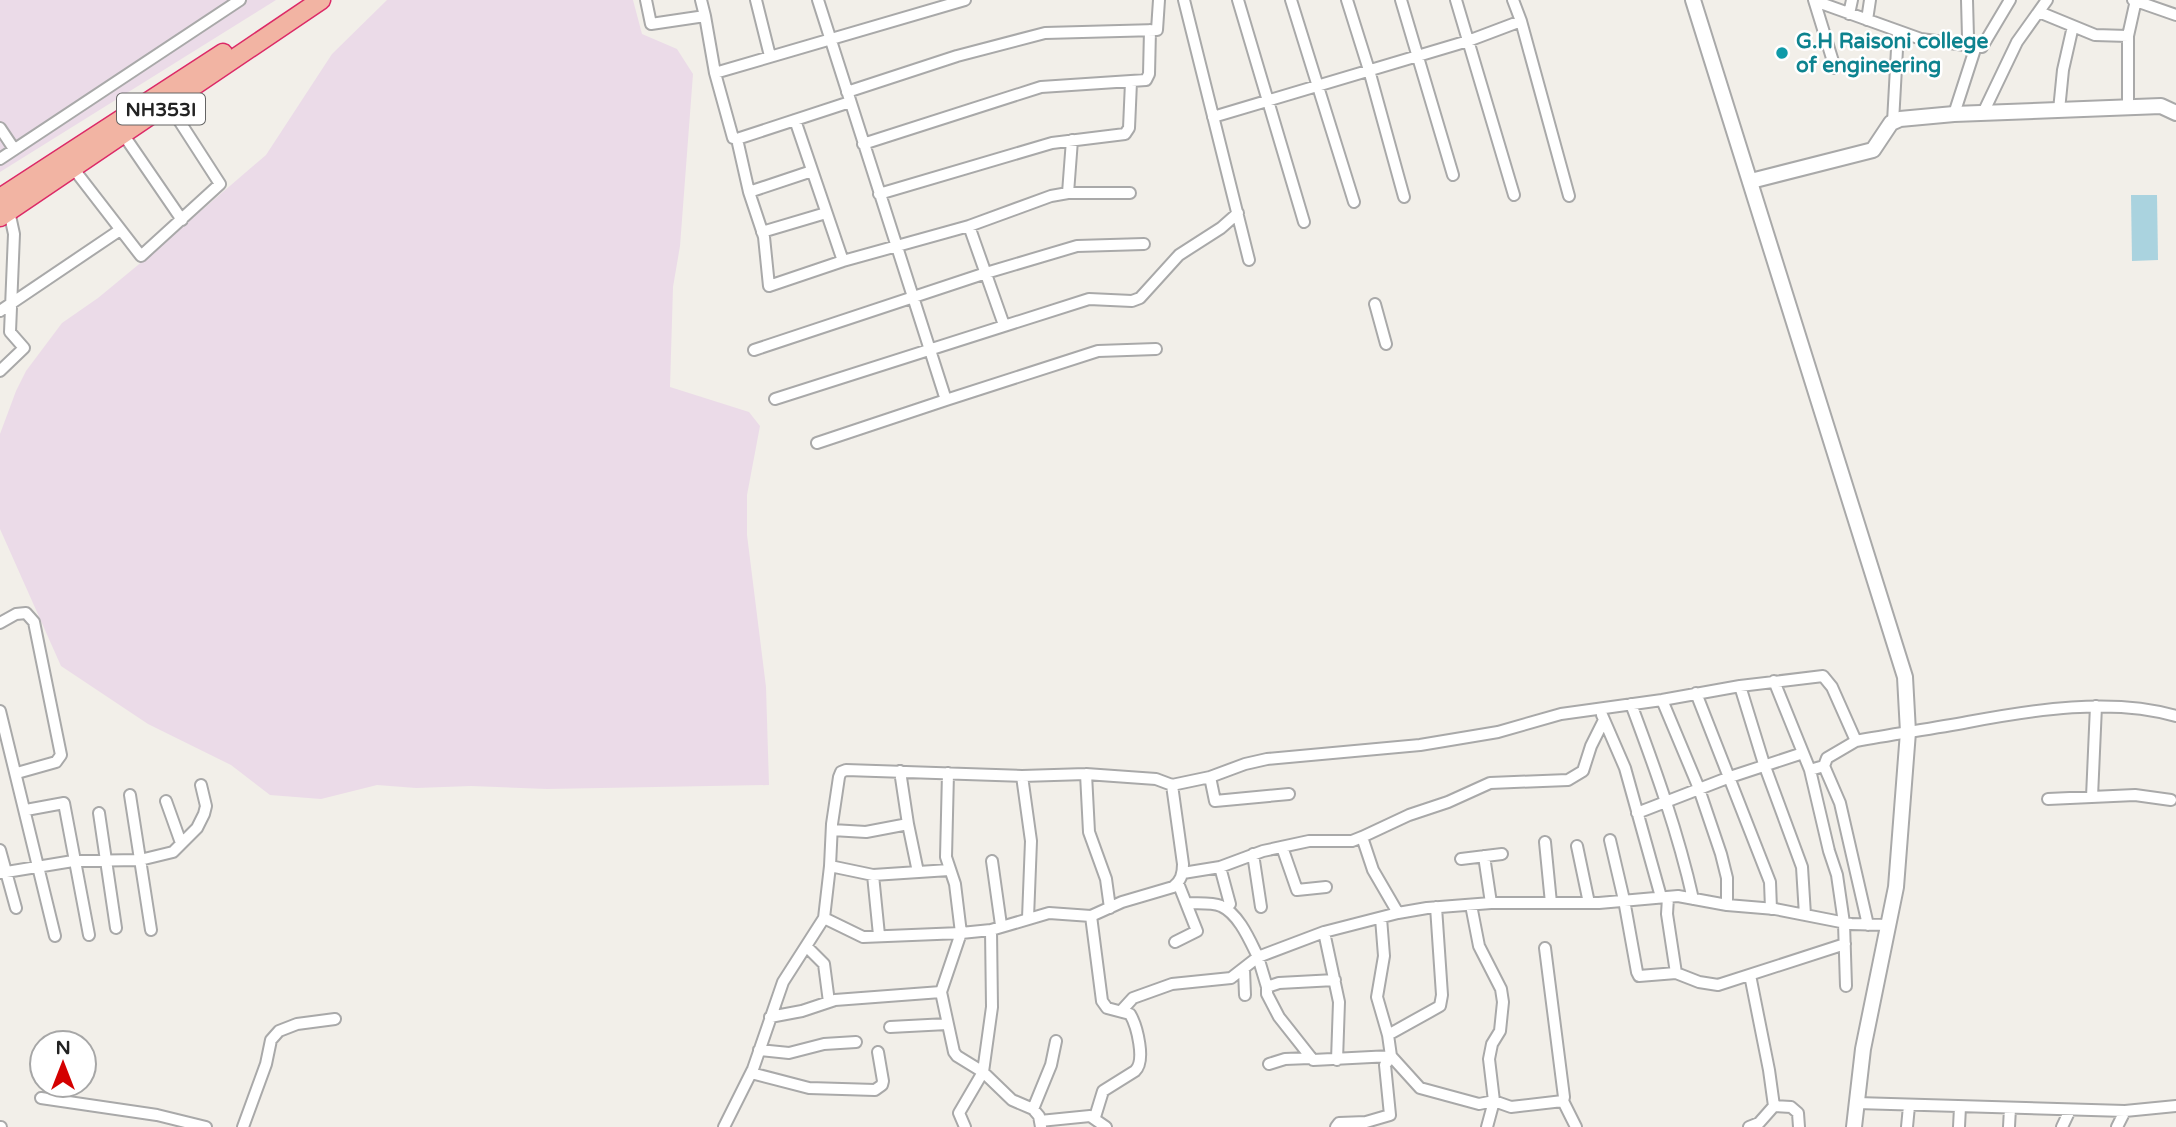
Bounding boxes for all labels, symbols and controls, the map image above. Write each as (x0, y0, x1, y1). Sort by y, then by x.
place label: G.H Raisoni college of engineering (1796, 29, 1988, 78)
marker: G.H Raisoni college of engineering (1774, 45, 1790, 61)
road number: NH353I (117, 94, 205, 124)
north arrow (28, 1029, 98, 1099)
text: N (55, 1037, 71, 1059)

